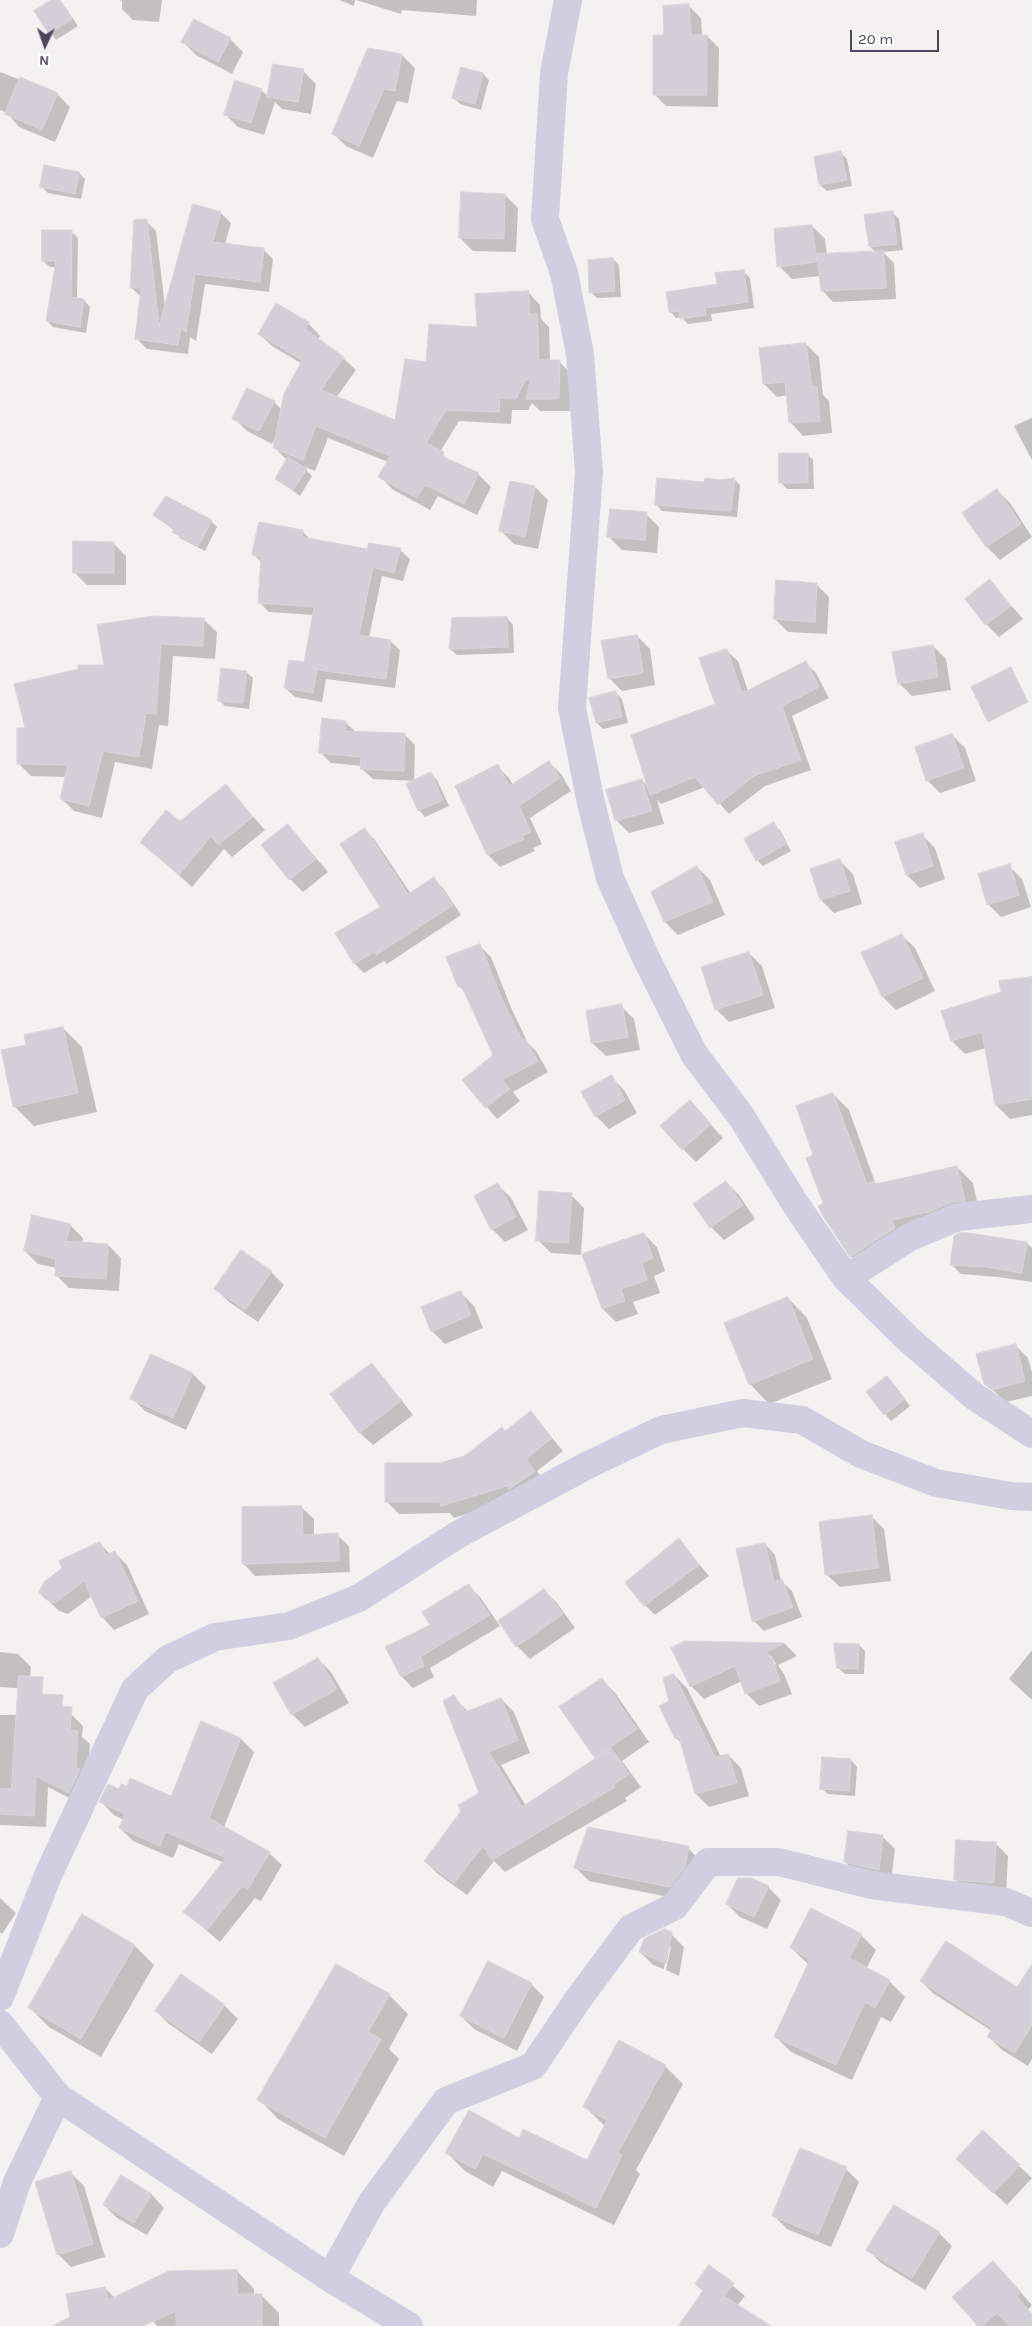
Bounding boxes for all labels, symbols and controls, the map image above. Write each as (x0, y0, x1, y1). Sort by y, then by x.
north arrow (20, 20, 70, 70)
scale bar (852, 20, 941, 52)
text: 20 m (858, 30, 893, 48)
text: N (39, 52, 50, 69)

